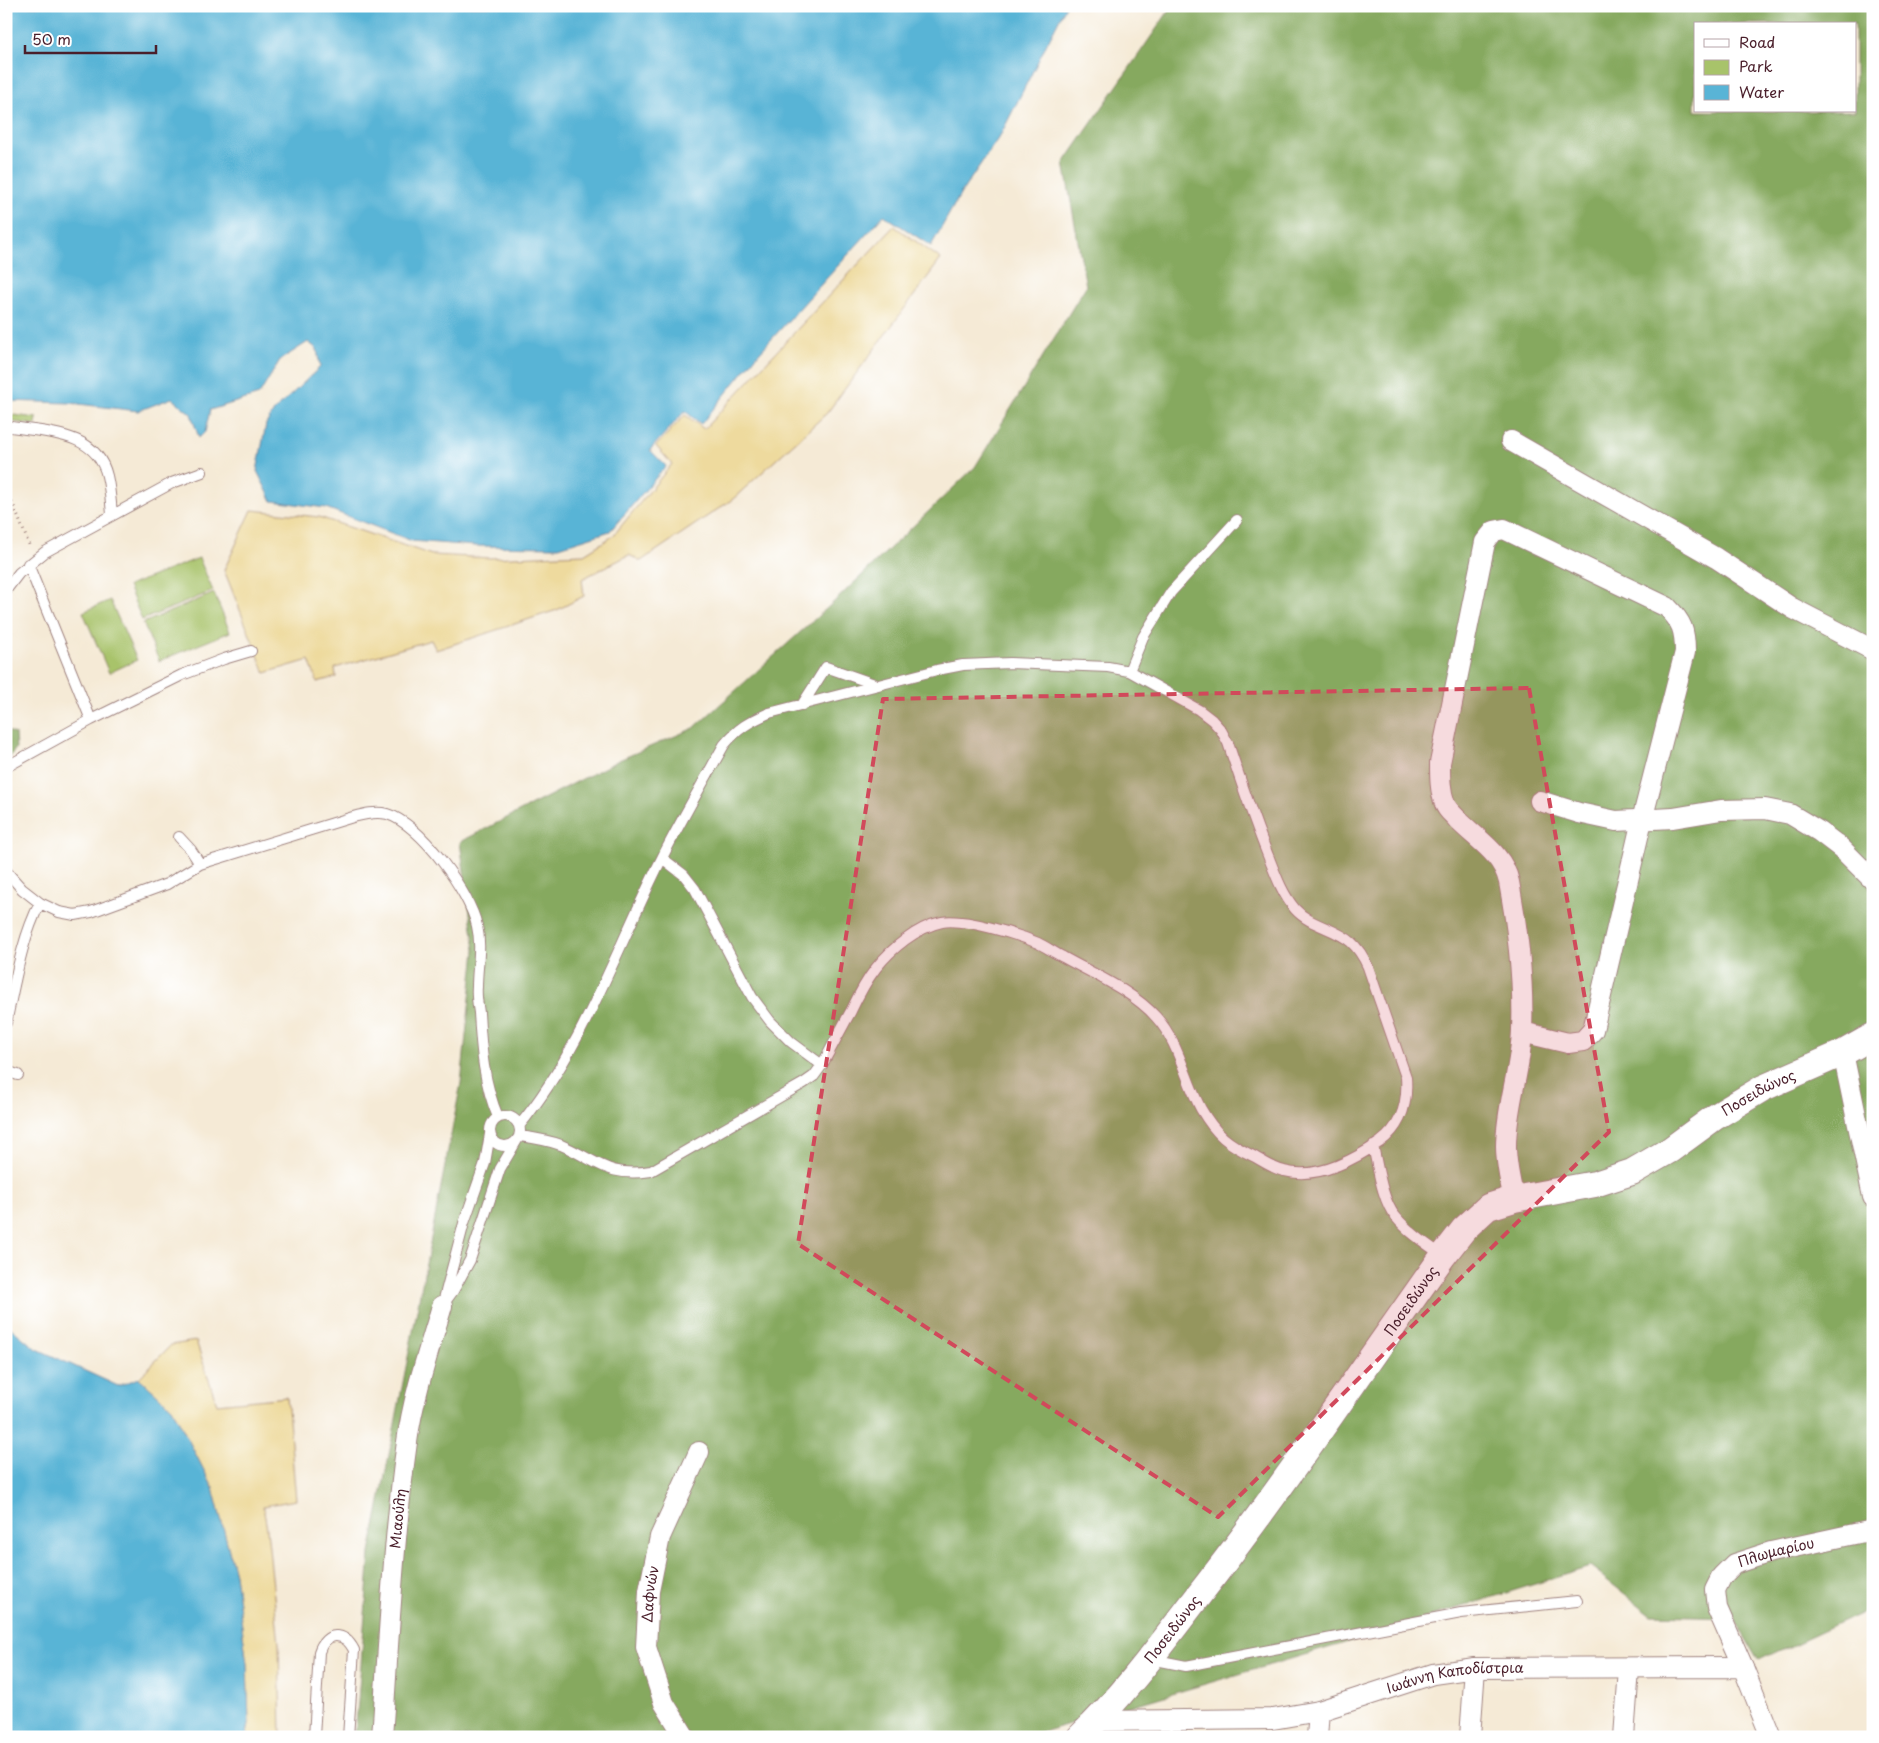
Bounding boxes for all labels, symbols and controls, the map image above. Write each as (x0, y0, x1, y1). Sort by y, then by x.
scale bar (25, 22, 156, 54)
legend (1694, 22, 1856, 112)
text: 50 m (32, 27, 71, 50)
text: Road (1739, 30, 1775, 53)
text: Park (1739, 54, 1773, 77)
text: Water (1739, 80, 1784, 103)
street label: Ποσειδώνος (1717, 1064, 1799, 1121)
street label: Ποσειδώνος (1379, 1261, 1443, 1340)
street label: Μιαούλη (384, 1487, 411, 1549)
street label: Πλωμαρίου (1735, 1532, 1816, 1572)
street label: Δαφνών (636, 1563, 664, 1623)
street label: Ποσειδώνος (1139, 1591, 1205, 1668)
street label: Ιωάννη Καποδίστρια (1384, 1657, 1524, 1698)

